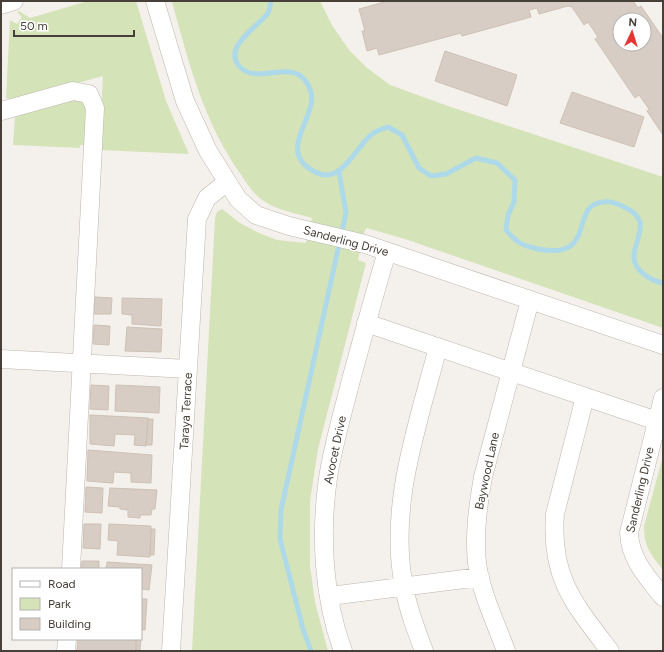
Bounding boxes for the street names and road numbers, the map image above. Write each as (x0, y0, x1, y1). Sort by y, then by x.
street label: Sanderling Drive (302, 223, 391, 259)
street label: Taraya Terrace (177, 372, 195, 450)
street label: Avocet Drive (321, 414, 349, 485)
street label: Baywood Lane (472, 431, 502, 511)
street label: Sanderling Drive (623, 445, 657, 534)

